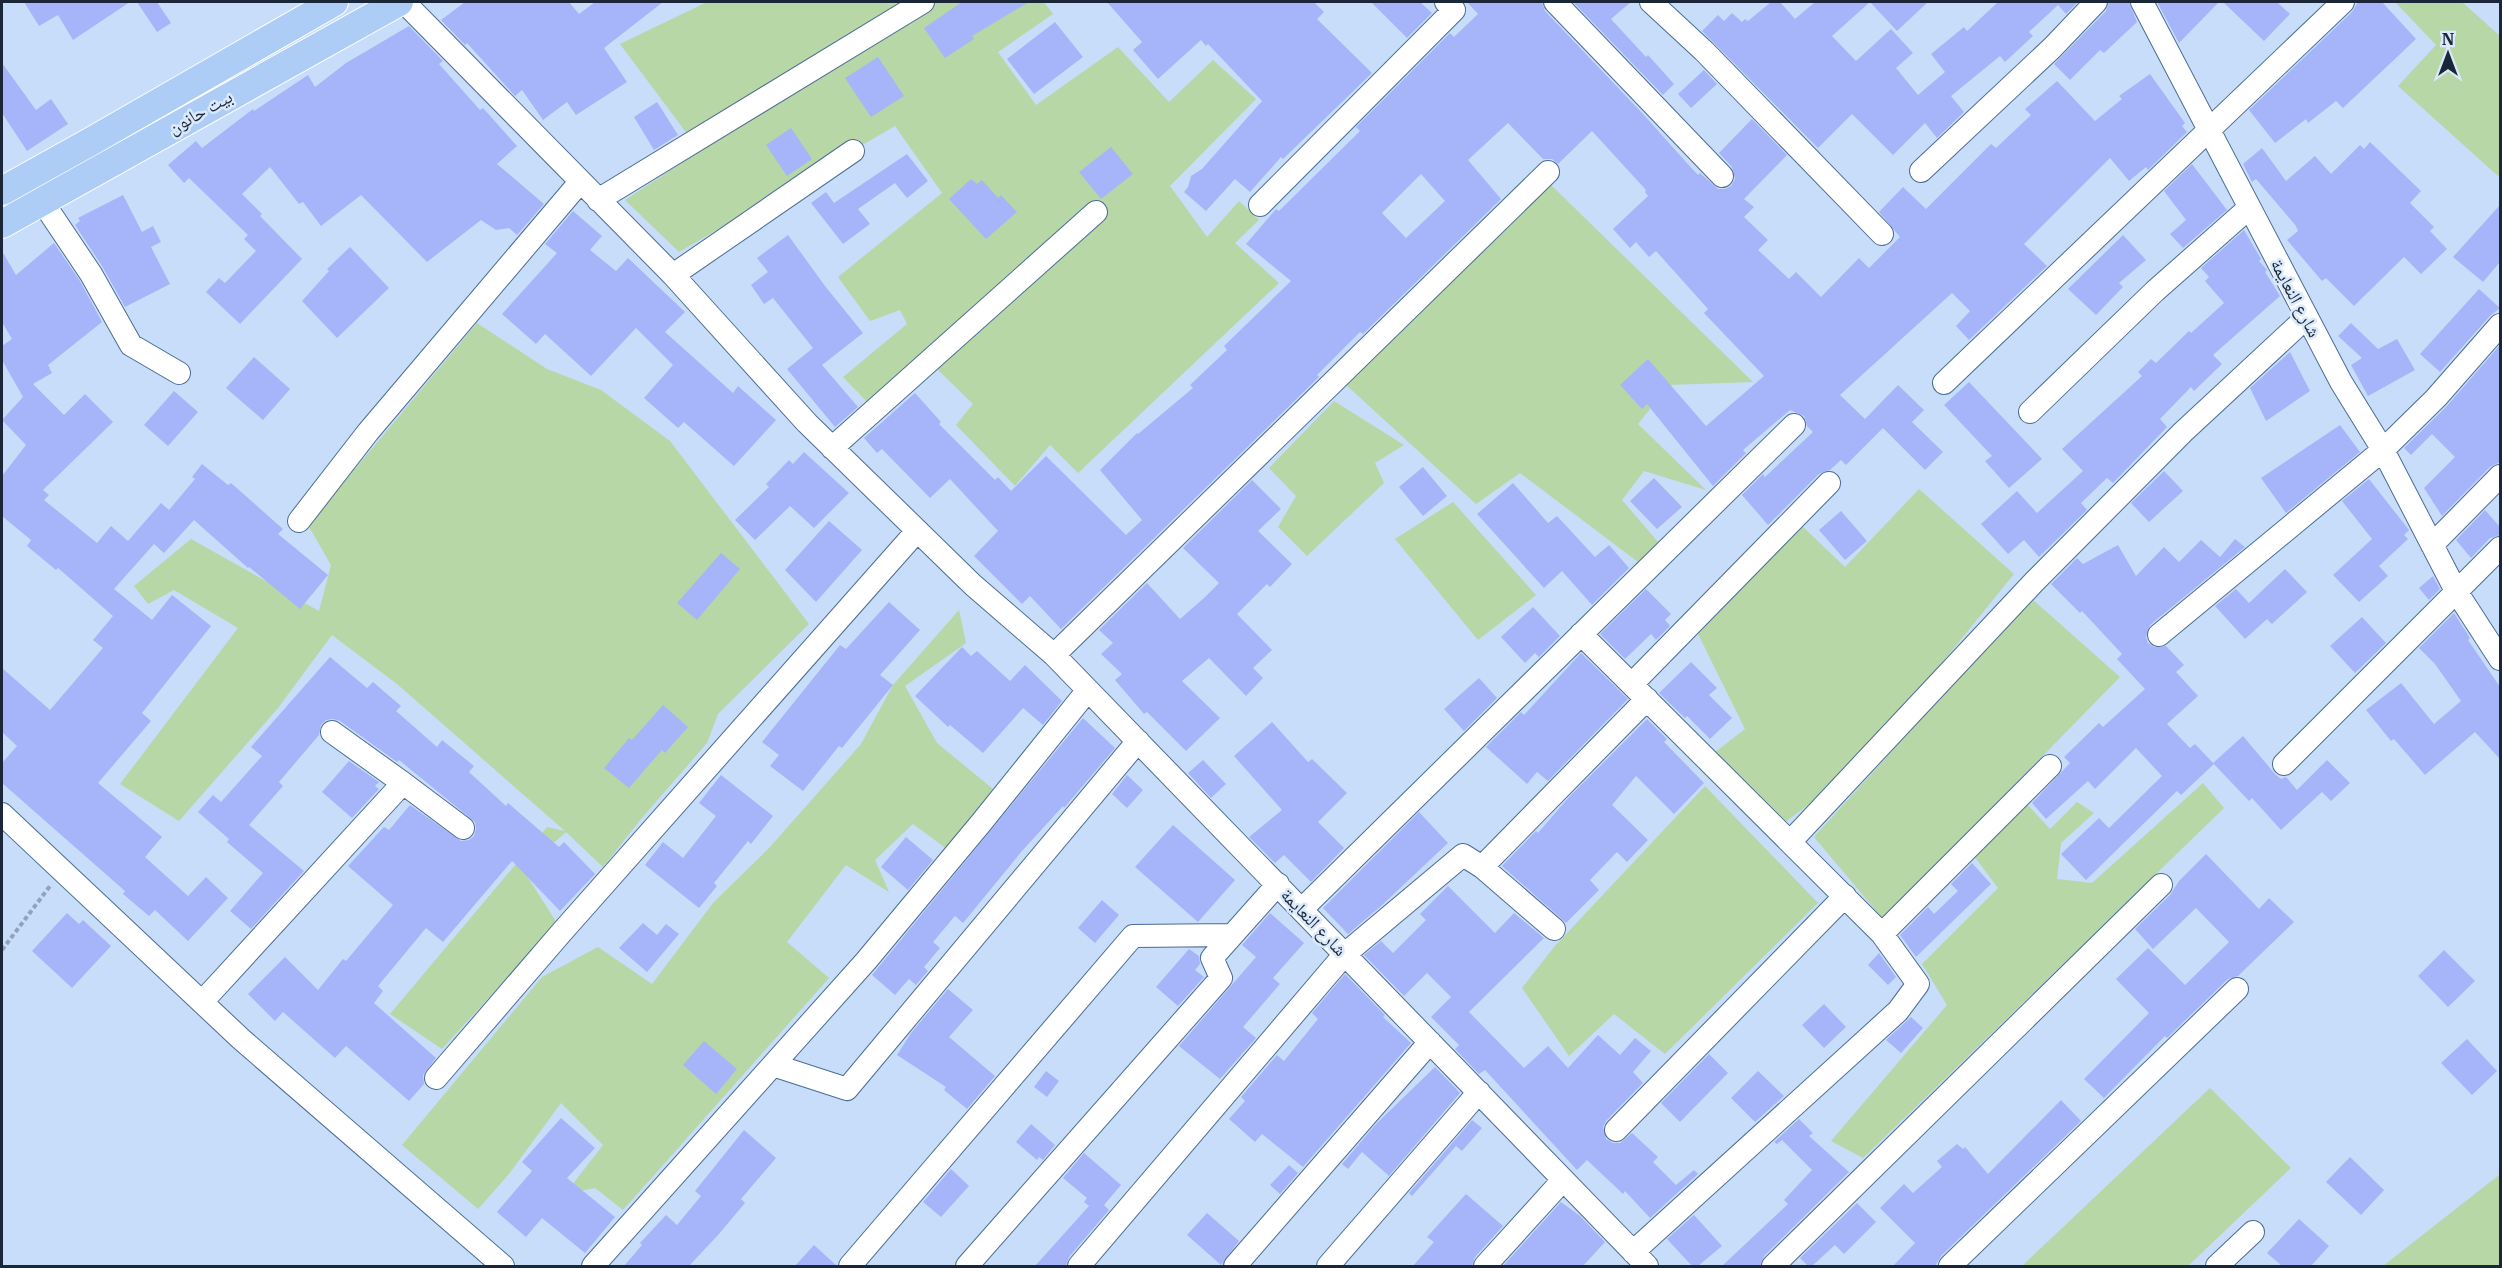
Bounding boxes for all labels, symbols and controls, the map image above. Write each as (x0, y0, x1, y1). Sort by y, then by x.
north arrow (2418, 24, 2478, 84)
text: N (2442, 29, 2454, 49)
street label: بيت حانون (164, 85, 236, 139)
street label: شارع النعايمة (2266, 255, 2326, 341)
street label: شارع النعايمة (1276, 883, 1352, 961)

